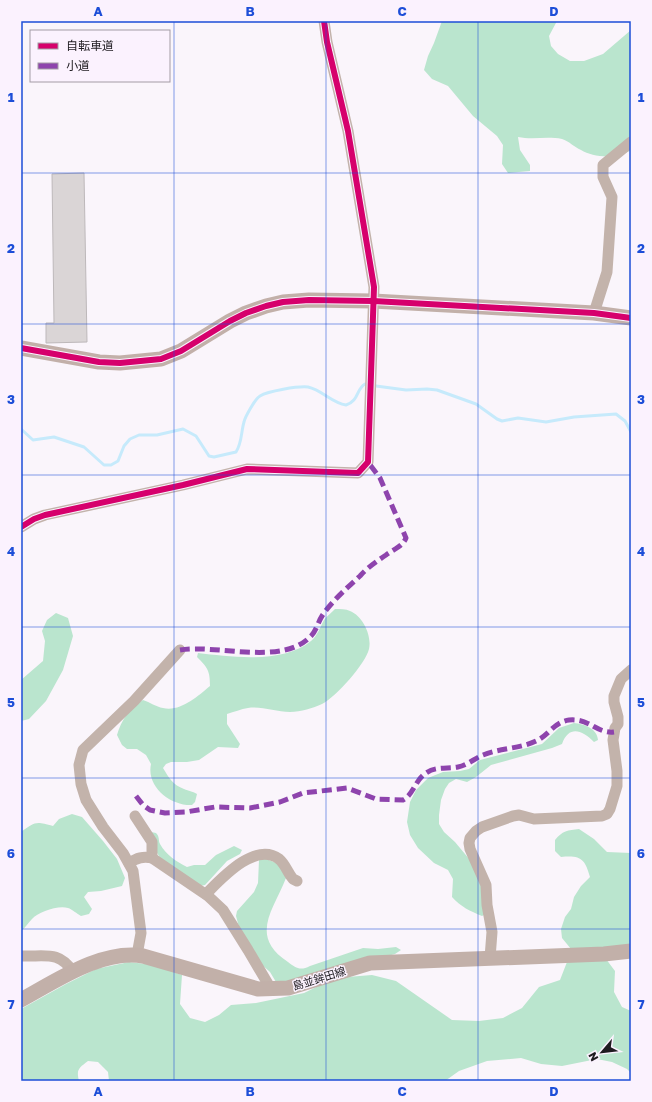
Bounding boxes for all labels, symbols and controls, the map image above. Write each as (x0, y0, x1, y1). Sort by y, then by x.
text: A (93, 3, 103, 19)
text: B (245, 3, 255, 19)
text: C (397, 3, 407, 19)
text: D (549, 3, 559, 19)
legend (30, 30, 170, 82)
text: 自転車道 (66, 38, 114, 53)
text: 小道 (66, 58, 90, 73)
text: 1 (8, 89, 15, 105)
text: 1 (638, 89, 645, 105)
text: 2 (7, 240, 15, 256)
text: 2 (637, 240, 645, 256)
text: 3 (7, 391, 15, 407)
text: 3 (637, 391, 645, 407)
text: 4 (7, 543, 15, 559)
text: 4 (637, 543, 645, 559)
text: 5 (7, 694, 15, 710)
text: 5 (637, 694, 645, 710)
text: 6 (7, 845, 15, 861)
text: 6 (637, 845, 645, 861)
street label: 島並鉾田線 (291, 964, 347, 992)
text: 7 (7, 996, 15, 1012)
text: 7 (637, 996, 645, 1012)
north arrow (582, 1032, 622, 1072)
text: N (585, 1050, 600, 1064)
text: A (93, 1083, 103, 1099)
text: B (245, 1083, 255, 1099)
text: C (397, 1083, 407, 1099)
text: D (549, 1083, 559, 1099)

